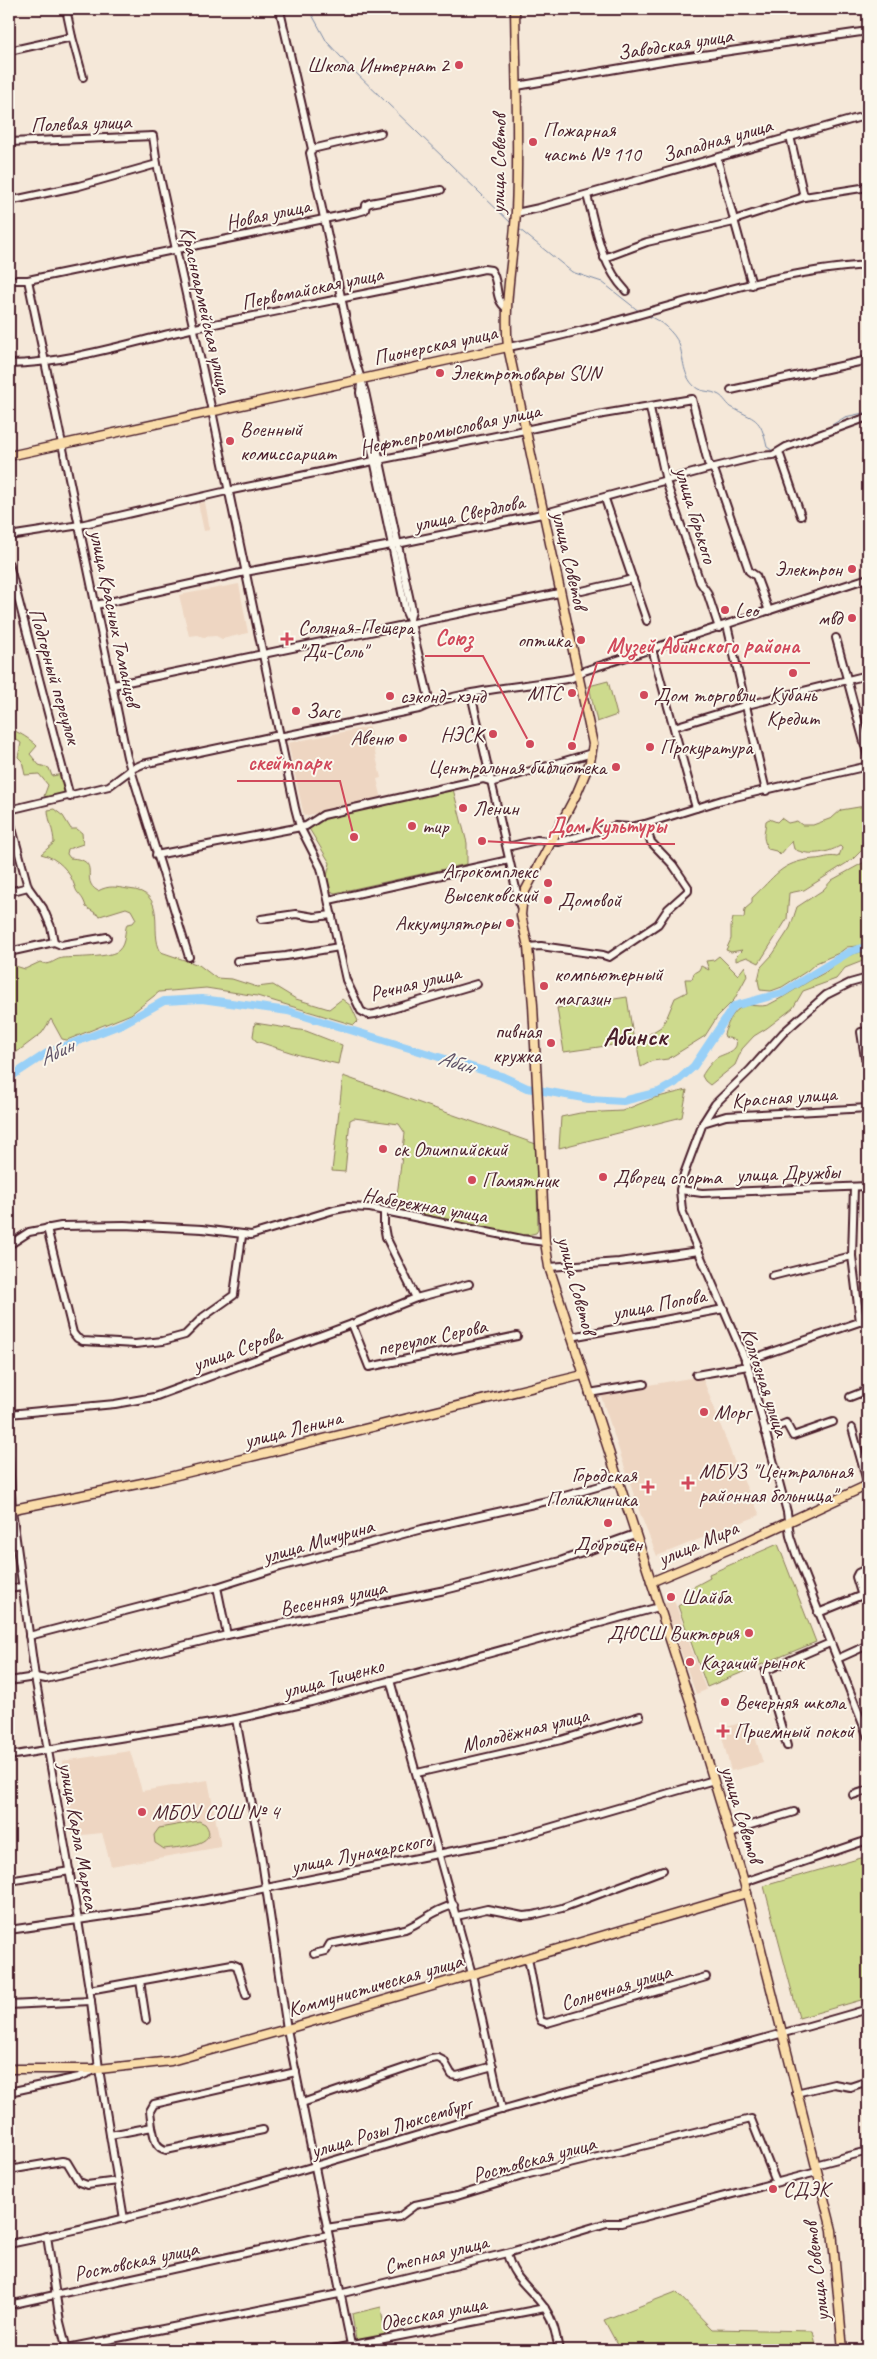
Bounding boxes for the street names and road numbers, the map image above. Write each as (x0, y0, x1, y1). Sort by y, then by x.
street label: Заводская улица (615, 22, 736, 66)
street label: Полевая улица (30, 108, 134, 138)
street label: улица Советов (484, 110, 512, 216)
street label: Западная улица (659, 111, 777, 168)
street label: Новая улица (223, 192, 315, 236)
street label: Красноармейская улица (174, 224, 238, 397)
street label: Первомайская улица (239, 260, 387, 316)
street label: Пионерская улица (371, 319, 501, 371)
street label: Нефтепромысловая улица (357, 397, 545, 461)
street label: улица Горького (668, 462, 723, 568)
street label: улица Свердлова (409, 488, 529, 538)
street label: улица Советов (546, 506, 595, 615)
street label: улица Красных Таманцев (83, 525, 147, 713)
street label: Подгорный переулок (23, 605, 87, 749)
street label: Речная улица (367, 959, 465, 1007)
street label: Красная улица (731, 1080, 840, 1114)
street label: улица Дружбы (734, 1158, 842, 1188)
street label: Набережная улица (361, 1181, 491, 1229)
street label: улица Советов (551, 1231, 604, 1340)
street label: улица Попова (608, 1282, 710, 1326)
street label: переулок Серова (375, 1312, 491, 1361)
street label: улица Серова (187, 1320, 287, 1378)
street label: Колхозная улица (735, 1324, 795, 1441)
street label: улица Ленина (239, 1404, 347, 1454)
street label: улица Мичурина (258, 1512, 378, 1570)
street label: улица Мира (652, 1514, 743, 1572)
street label: Весенняя улица (277, 1574, 390, 1622)
street label: улица Тищенко (278, 1652, 388, 1704)
street label: Молодёжная улица (459, 1701, 593, 1758)
street label: улица Карла Маркса (53, 1758, 105, 1913)
street label: улица Советов (714, 1761, 770, 1869)
street label: улица Луначарского (287, 1826, 436, 1880)
street label: Коммунистическая улица (285, 1947, 467, 2022)
street label: Солнечная улица (557, 1957, 676, 2016)
street label: улица Розы Люксембург (306, 2089, 478, 2164)
street label: Ростовская улица (470, 2130, 600, 2188)
street label: улица Советов (797, 2217, 835, 2325)
street label: Степная улица (381, 2228, 493, 2279)
street label: Ростовская улица (71, 2235, 202, 2287)
street label: Одесская улица (378, 2289, 491, 2336)

